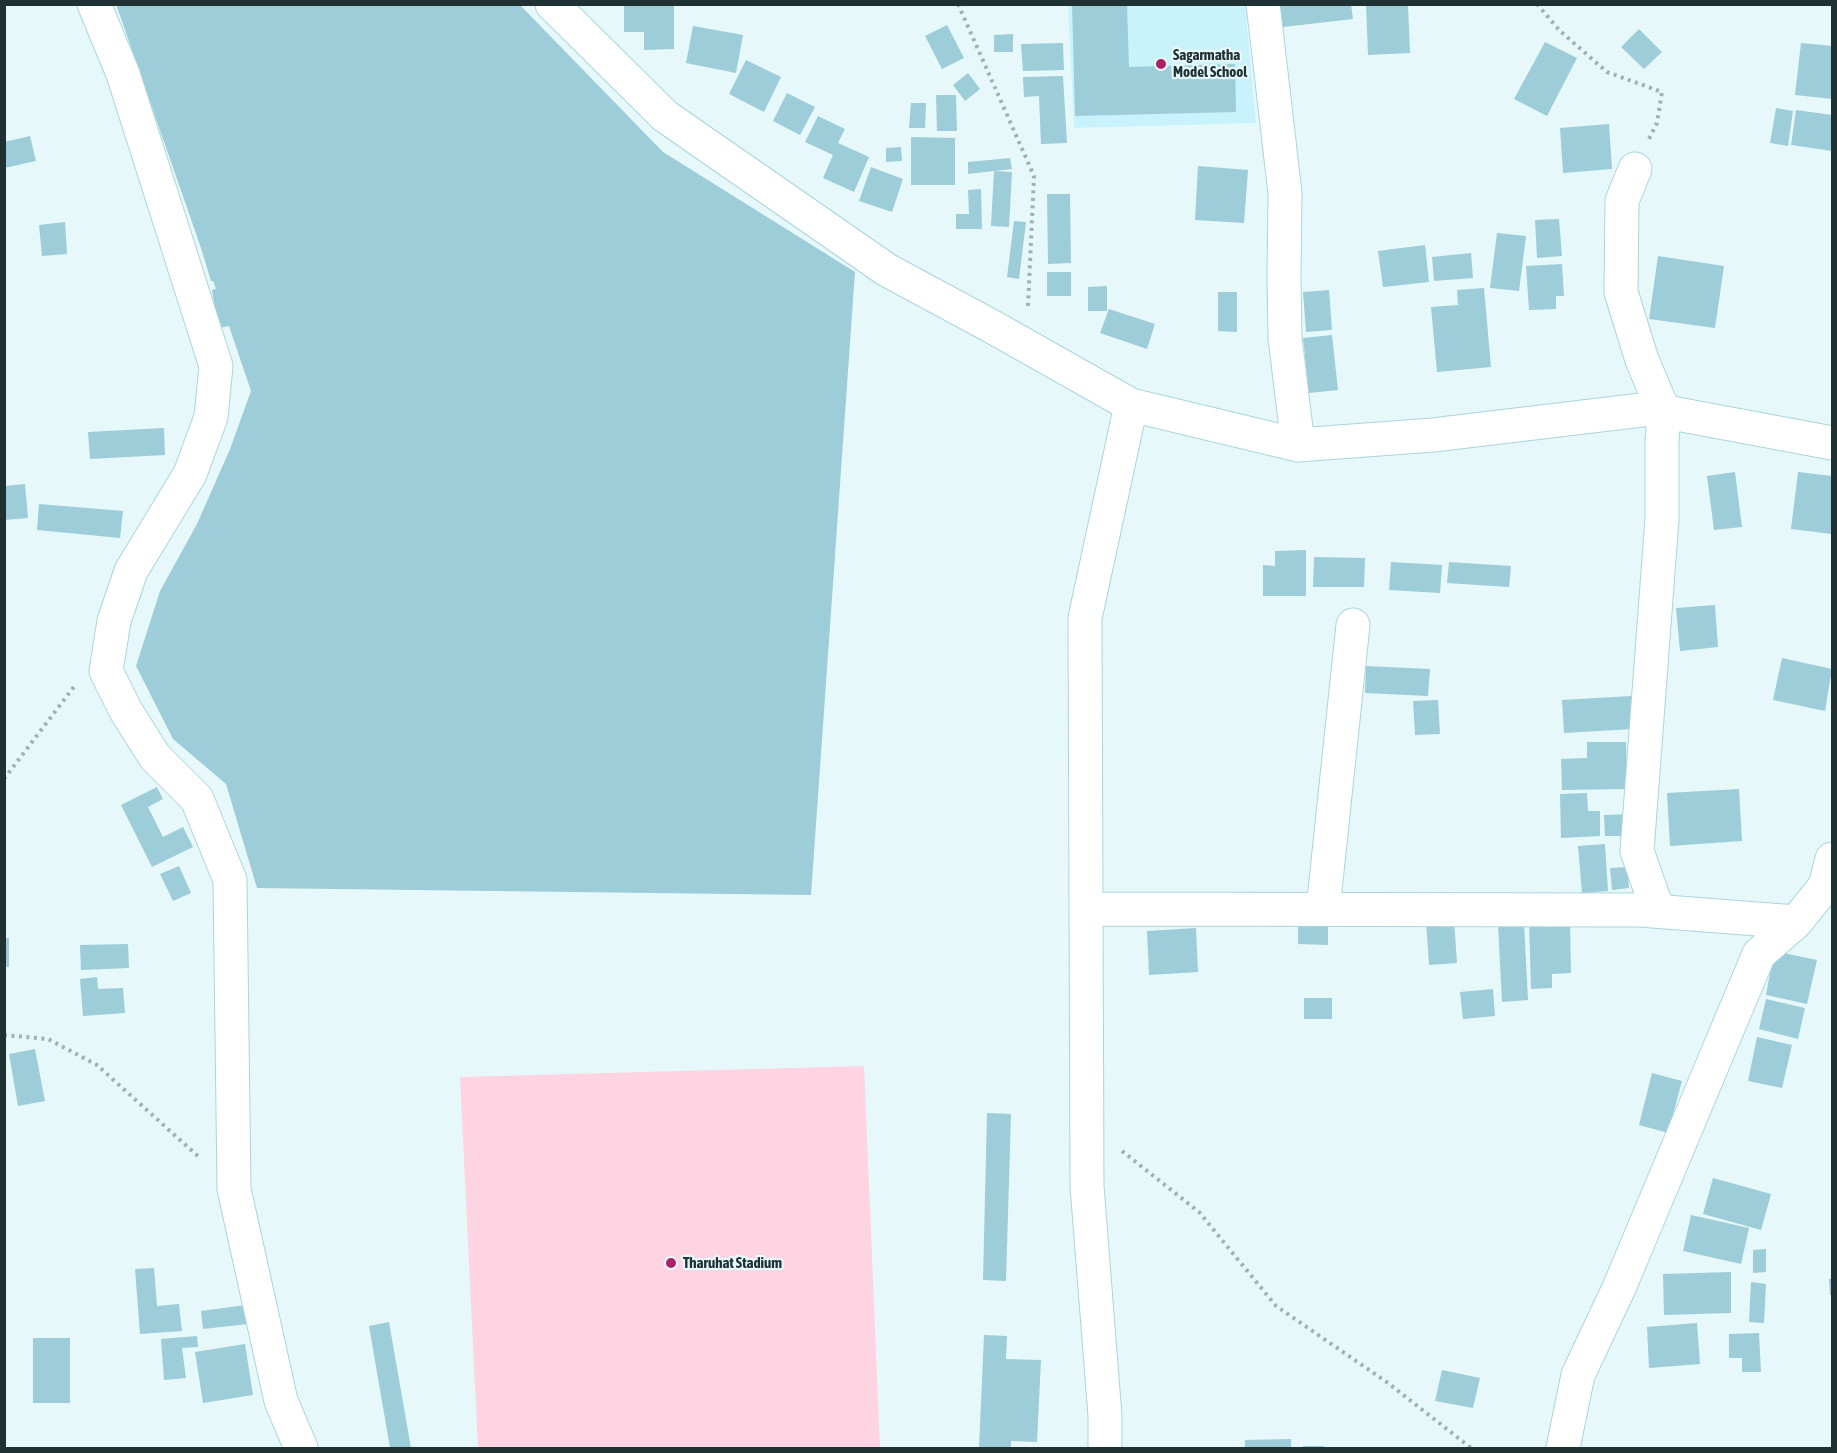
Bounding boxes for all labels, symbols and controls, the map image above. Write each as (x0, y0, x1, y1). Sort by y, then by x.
place label: Sagarmatha Model School (1173, 46, 1247, 81)
marker: Sagarmatha Model School (1154, 57, 1168, 71)
place label: Tharuhat Stadium (683, 1254, 782, 1272)
marker: Tharuhat Stadium (664, 1256, 678, 1270)

